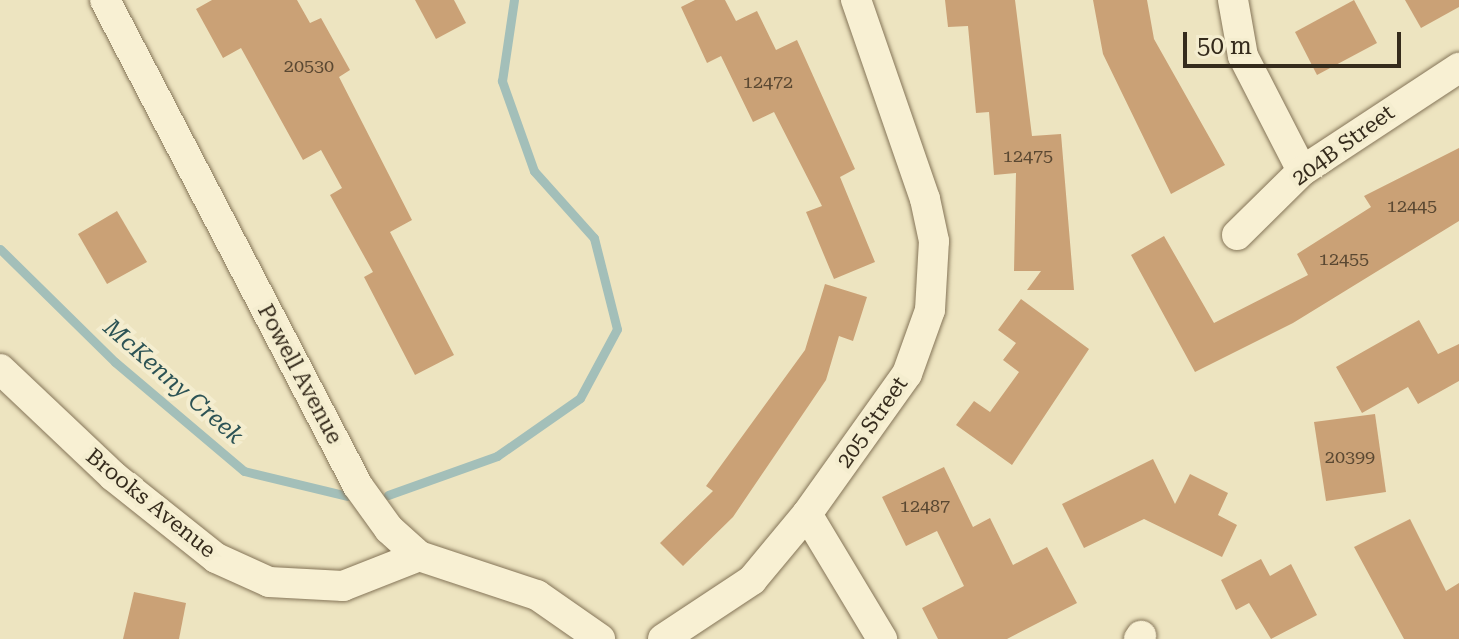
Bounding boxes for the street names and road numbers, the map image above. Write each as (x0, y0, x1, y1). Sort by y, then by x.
street label: 204B Street (1287, 99, 1399, 191)
street label: Powell Avenue (252, 300, 348, 448)
street label: 205 Street (831, 371, 913, 473)
street label: Brooks Avenue (81, 443, 221, 563)

